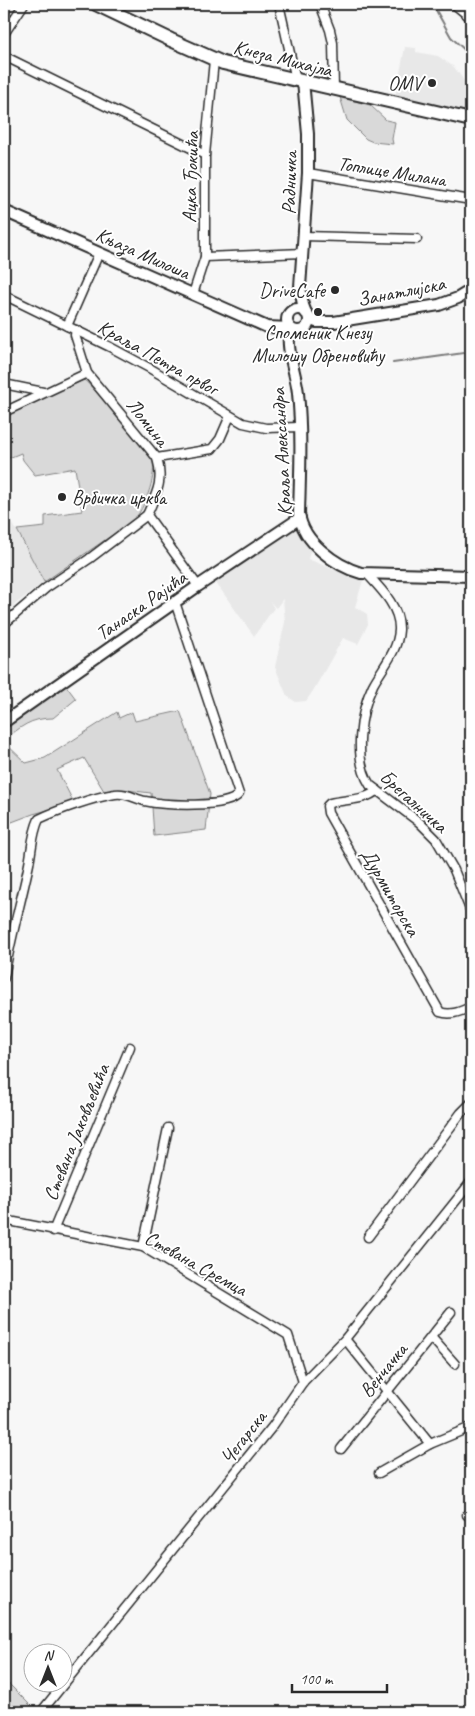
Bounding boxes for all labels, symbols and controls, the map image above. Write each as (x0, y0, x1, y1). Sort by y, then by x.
street label: Кнеза Михајла (231, 34, 336, 83)
place label: OMV (388, 71, 426, 96)
marker: OMV (426, 77, 438, 89)
street label: Ацка Ђокића (176, 130, 206, 223)
street label: Радничка (276, 149, 303, 215)
street label: Топлице Милана (336, 151, 449, 193)
street label: Књаза Милоша (92, 222, 195, 287)
street label: Занатлијска (355, 270, 448, 312)
place label: DriveCafe (259, 278, 326, 303)
marker: DriveCafe (329, 284, 341, 296)
marker: Споменик Кнезу Милошу Обреновићу (312, 306, 324, 318)
street label: Краља Петра првог (93, 314, 224, 402)
place label: Споменик Кнезу Милошу Обреновићу (252, 320, 386, 368)
street label: Краља Александра (266, 386, 297, 517)
street label: Ломина (121, 393, 175, 453)
place label: Врбичка црква (72, 485, 168, 510)
marker: Врбичка црква (56, 491, 68, 503)
street label: Танаска Рајића (91, 564, 193, 646)
street label: Брегалничка (374, 764, 454, 839)
street label: Дурмиторска (355, 844, 426, 942)
street label: Стевана Јаковљевића (38, 1059, 116, 1204)
street label: Стевана Сремца (140, 1225, 253, 1303)
street label: Венчачка (354, 1337, 414, 1402)
street label: Чегарска (215, 1404, 273, 1469)
north arrow (22, 1644, 72, 1694)
text: N (44, 1647, 55, 1664)
scale bar (292, 1661, 388, 1693)
text: 100 m (300, 1670, 334, 1689)

